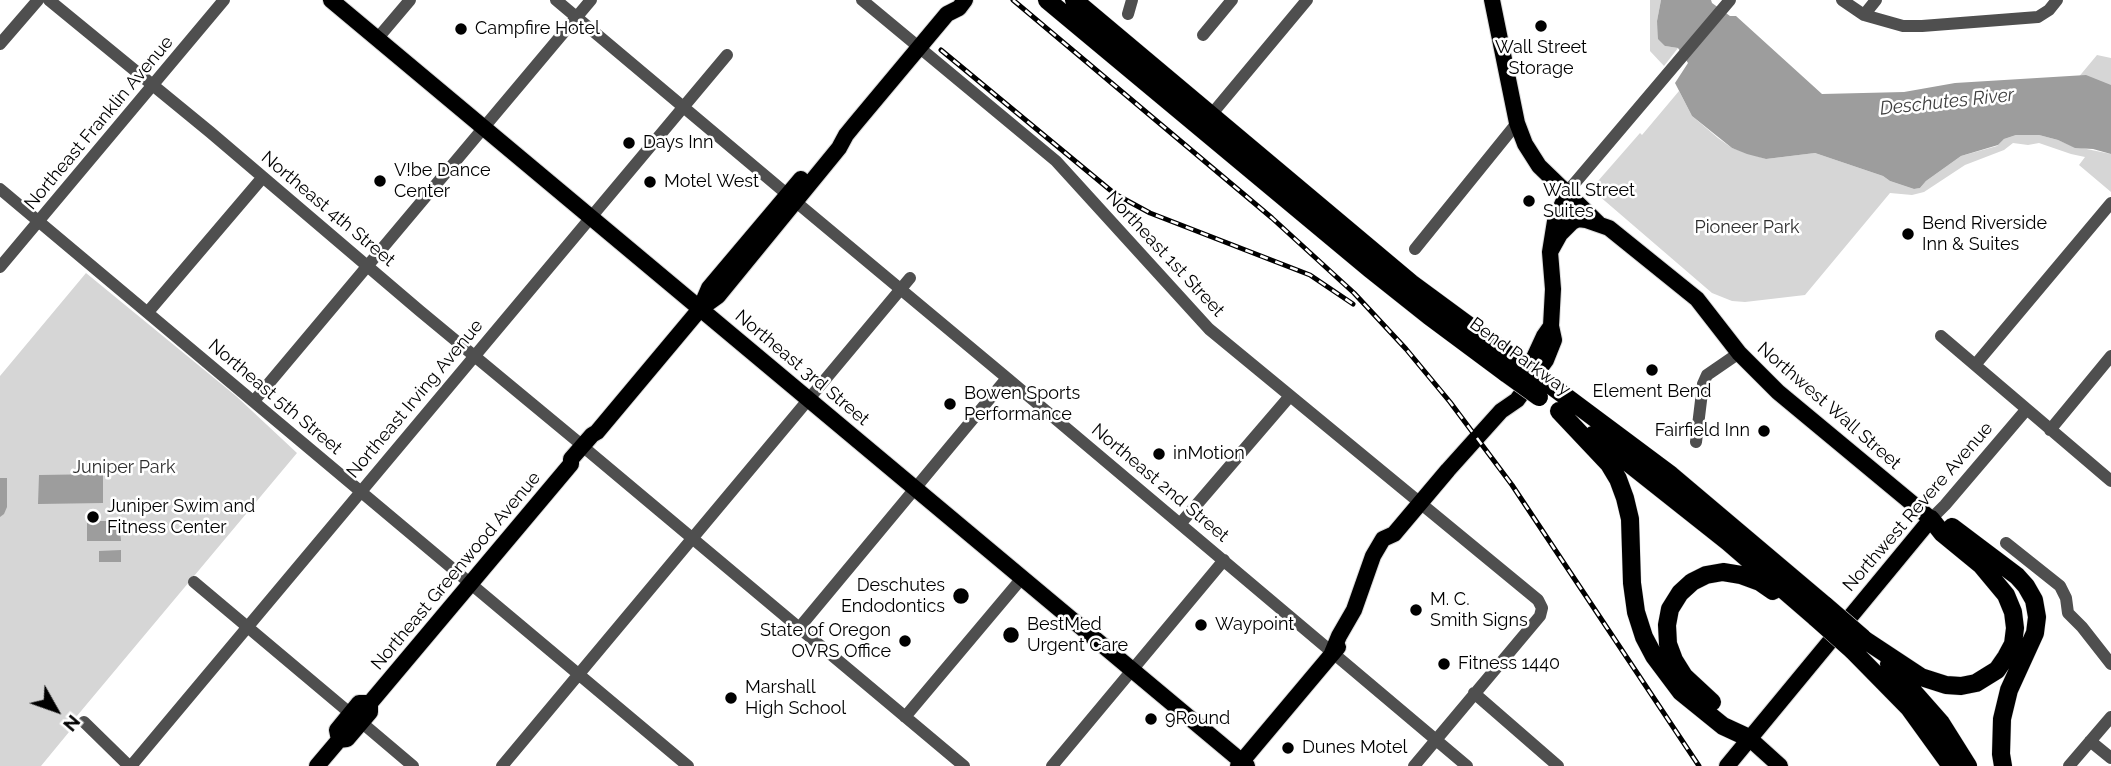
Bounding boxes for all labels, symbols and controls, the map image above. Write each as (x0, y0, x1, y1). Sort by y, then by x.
place label: Campfire Hotel (475, 18, 600, 40)
marker: Wall Street Storage (1533, 18, 1549, 34)
marker: Campfire Hotel (453, 21, 469, 37)
street label: Northeast Franklin Avenue (20, 32, 178, 214)
place label: Wall Street Storage (1495, 37, 1587, 80)
water label: Deschutes River (1879, 84, 2015, 120)
place label: Days Inn (643, 132, 714, 154)
marker: Days Inn (621, 135, 637, 151)
street label: Northeast 4th Street (257, 147, 399, 271)
place label: V!be Dance Center (394, 160, 490, 202)
place label: Motel West (664, 171, 759, 193)
marker: V!be Dance Center (372, 173, 388, 189)
marker: Motel West (642, 174, 658, 190)
place label: Wall Street Suites (1543, 180, 1635, 222)
street label: Northeast 1st Street (1101, 187, 1229, 321)
marker: Wall Street Suites (1521, 193, 1537, 209)
place label: Bend Riverside Inn & Suites (1922, 213, 2047, 256)
park label: Pioneer Park (1694, 217, 1800, 239)
marker: Bend Riverside Inn & Suites (1900, 226, 1916, 242)
street label: Northeast 3rd Street (731, 306, 873, 430)
street label: Bend Parkway (1465, 313, 1575, 401)
street label: Northeast Irving Avenue (342, 315, 488, 483)
street label: Northeast 5th Street (204, 335, 346, 459)
street label: Northwest Wall Street (1753, 338, 1905, 474)
marker: Element Bend (1644, 362, 1660, 378)
place label: Element Bend (1593, 381, 1711, 403)
place label: Bowen Sports Performance (964, 383, 1080, 426)
marker: Bowen Sports Performance (942, 396, 958, 412)
street label: Northwest Revere Avenue (1839, 418, 1997, 596)
street label: Northeast 2nd Street (1087, 419, 1233, 547)
place label: Fairfield Inn (1655, 420, 1750, 442)
marker: Fairfield Inn (1756, 423, 1772, 439)
place label: inMotion (1173, 443, 1245, 465)
marker: inMotion (1151, 446, 1167, 462)
park label: Juniper Park (72, 457, 176, 479)
street label: Northeast Greenwood Avenue (367, 468, 545, 674)
place label: Juniper Swim and Fitness Center (107, 496, 255, 538)
marker: Juniper Swim and Fitness Center (85, 509, 101, 525)
place label: Deschutes Endodontics (841, 575, 945, 618)
marker: Deschutes Endodontics (951, 586, 971, 606)
place label: M. C. Smith Signs (1430, 589, 1528, 632)
marker: M. C. Smith Signs (1408, 602, 1424, 618)
place label: BestMed Urgent Care (1027, 614, 1128, 656)
place label: Waypoint (1215, 614, 1294, 636)
marker: Waypoint (1193, 617, 1209, 633)
place label: State of Oregon OVRS Office (760, 620, 891, 662)
marker: BestMed Urgent Care (1001, 625, 1021, 645)
marker: State of Oregon OVRS Office (897, 633, 913, 649)
place label: Fitness 1440 (1458, 653, 1560, 675)
marker: Fitness 1440 (1436, 656, 1452, 672)
north arrow (21, 675, 91, 745)
place label: Marshall High School (745, 677, 846, 720)
marker: Marshall High School (723, 690, 739, 706)
place label: 9Round (1165, 708, 1230, 730)
text: N (59, 711, 85, 736)
marker: 9Round (1143, 711, 1159, 727)
place label: Dunes Motel (1302, 737, 1407, 759)
marker: Dunes Motel (1280, 740, 1296, 756)

